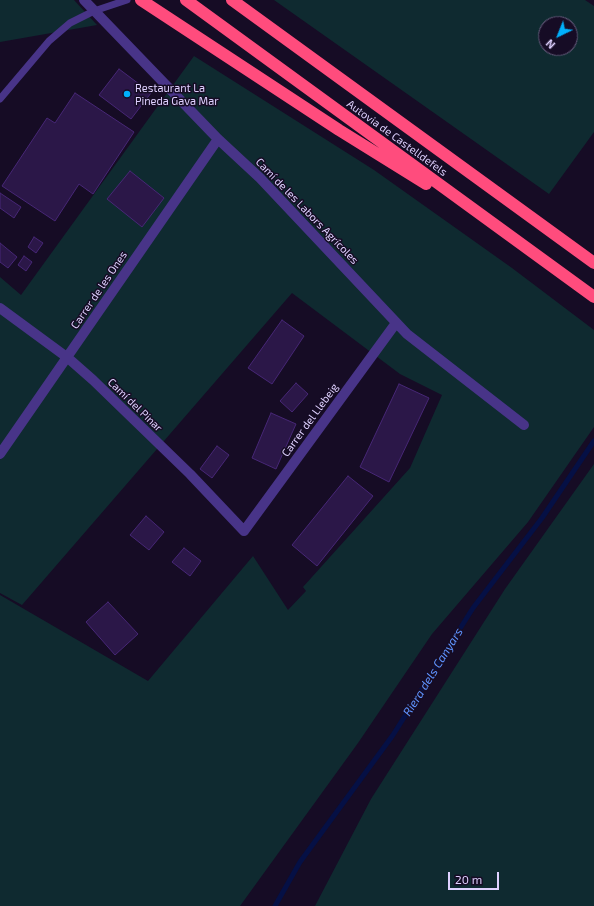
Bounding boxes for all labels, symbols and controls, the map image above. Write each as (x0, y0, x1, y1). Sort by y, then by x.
north arrow (538, 16, 578, 56)
text: N (543, 37, 558, 52)
place label: Restaurant La Pineda Gava Mar (135, 81, 219, 107)
marker: Restaurant La Pineda Gava Mar (122, 89, 132, 99)
street label: Autovia de Castelldefels (344, 97, 450, 179)
street label: Camí de les Labors Agrícoles (253, 155, 361, 267)
street label: Carrer de les Ones (68, 249, 130, 331)
street label: Camí del Pinar (105, 376, 165, 434)
street label: Carrer del Llebeig (279, 381, 341, 459)
water label: Riera dels Canyars (400, 625, 466, 719)
scale bar (450, 864, 501, 890)
text: 20 m (455, 872, 482, 886)

